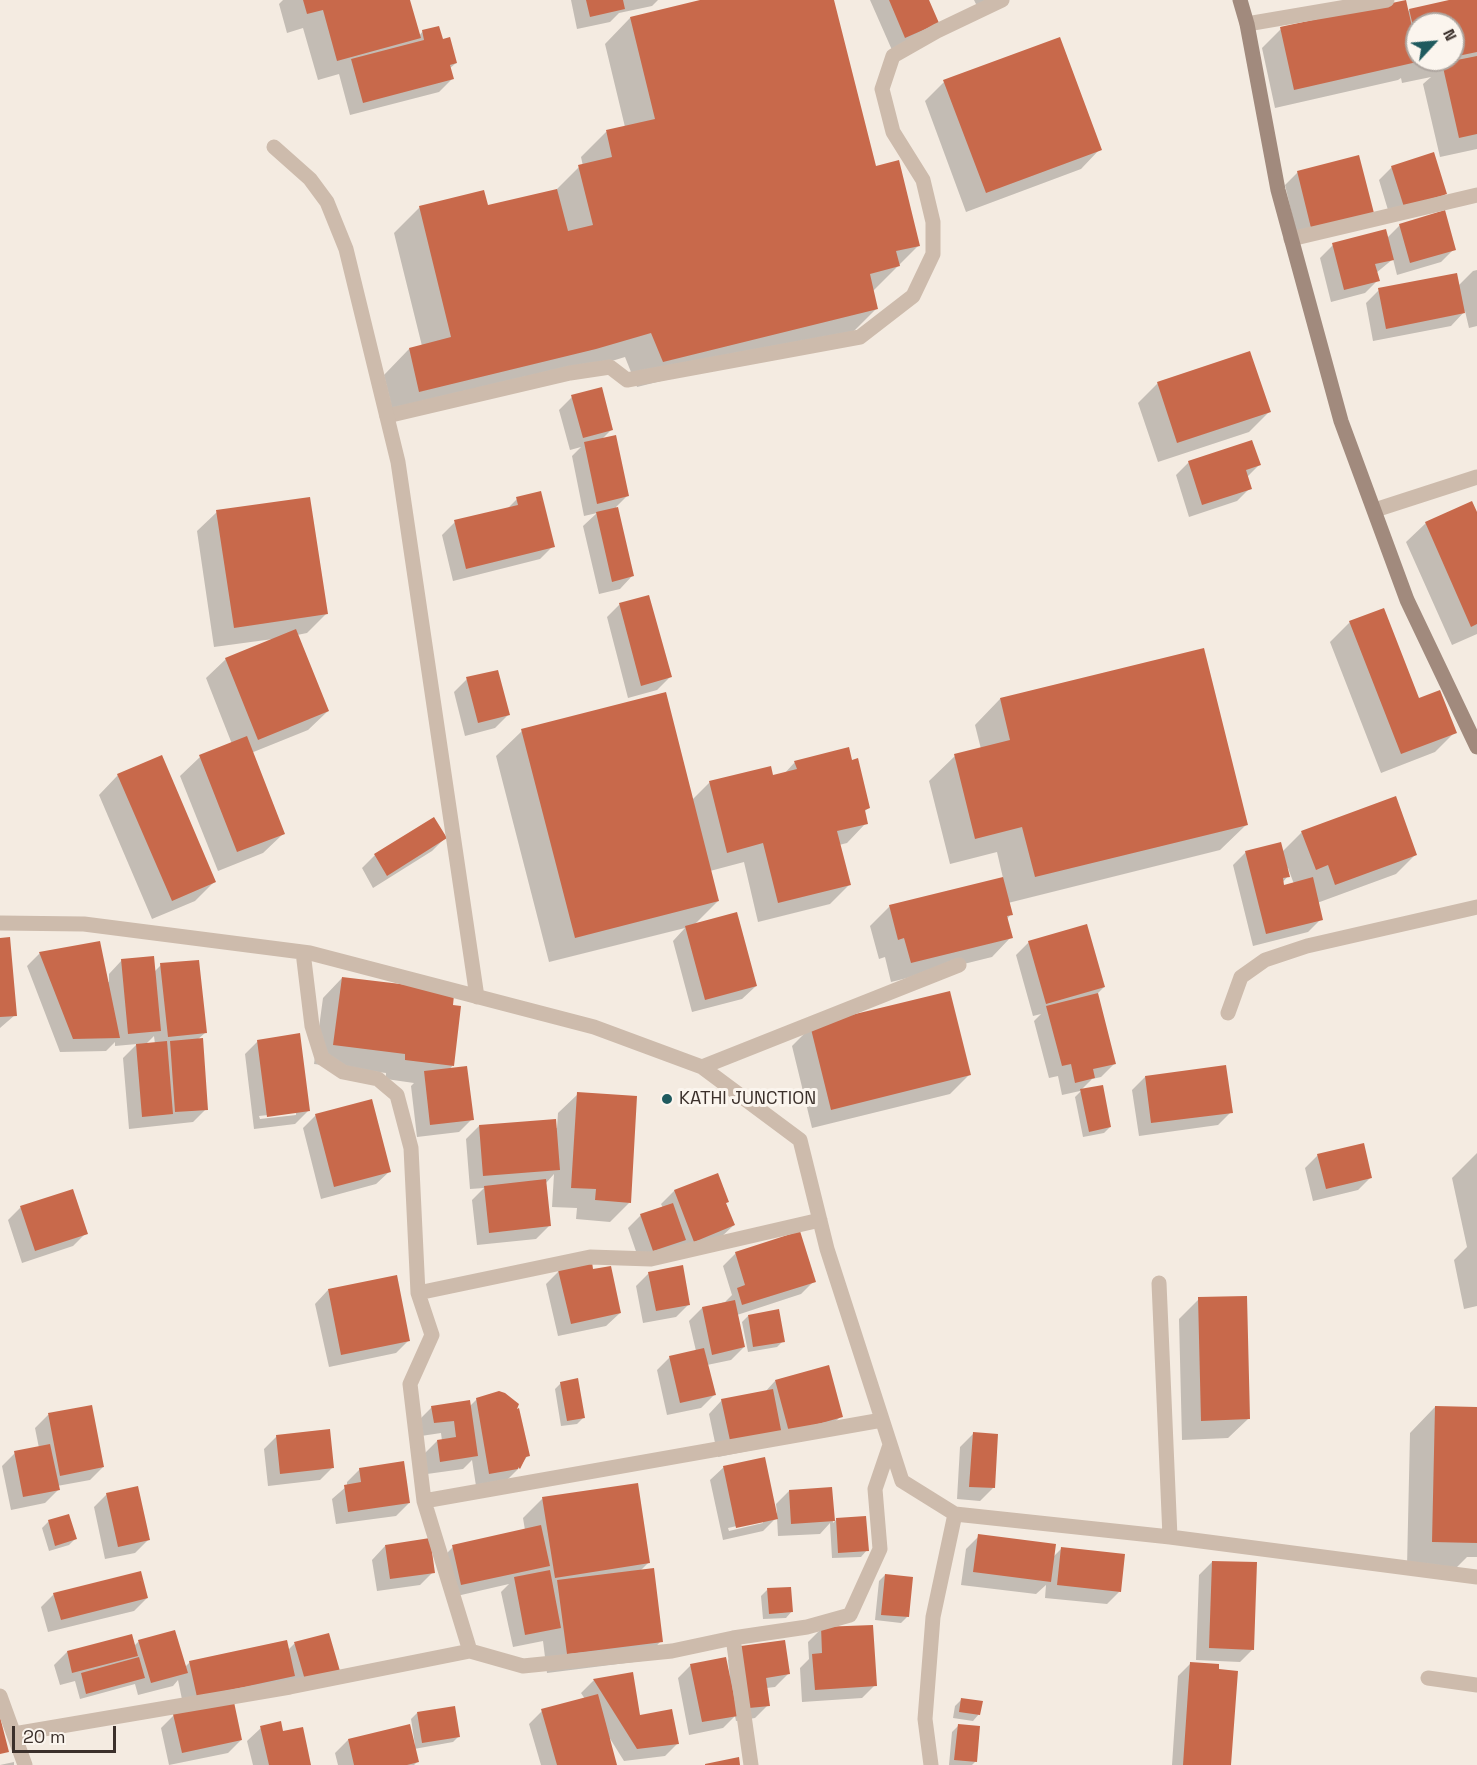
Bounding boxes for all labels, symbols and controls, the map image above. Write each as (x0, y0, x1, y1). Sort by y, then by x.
north arrow (1405, 12, 1465, 72)
text: N (1438, 25, 1462, 44)
place label: KATHI JUNCTION (679, 1088, 816, 1110)
marker: KATHI JUNCTION (660, 1092, 674, 1106)
scale bar (15, 1714, 118, 1752)
text: 20 m (23, 1725, 66, 1748)

